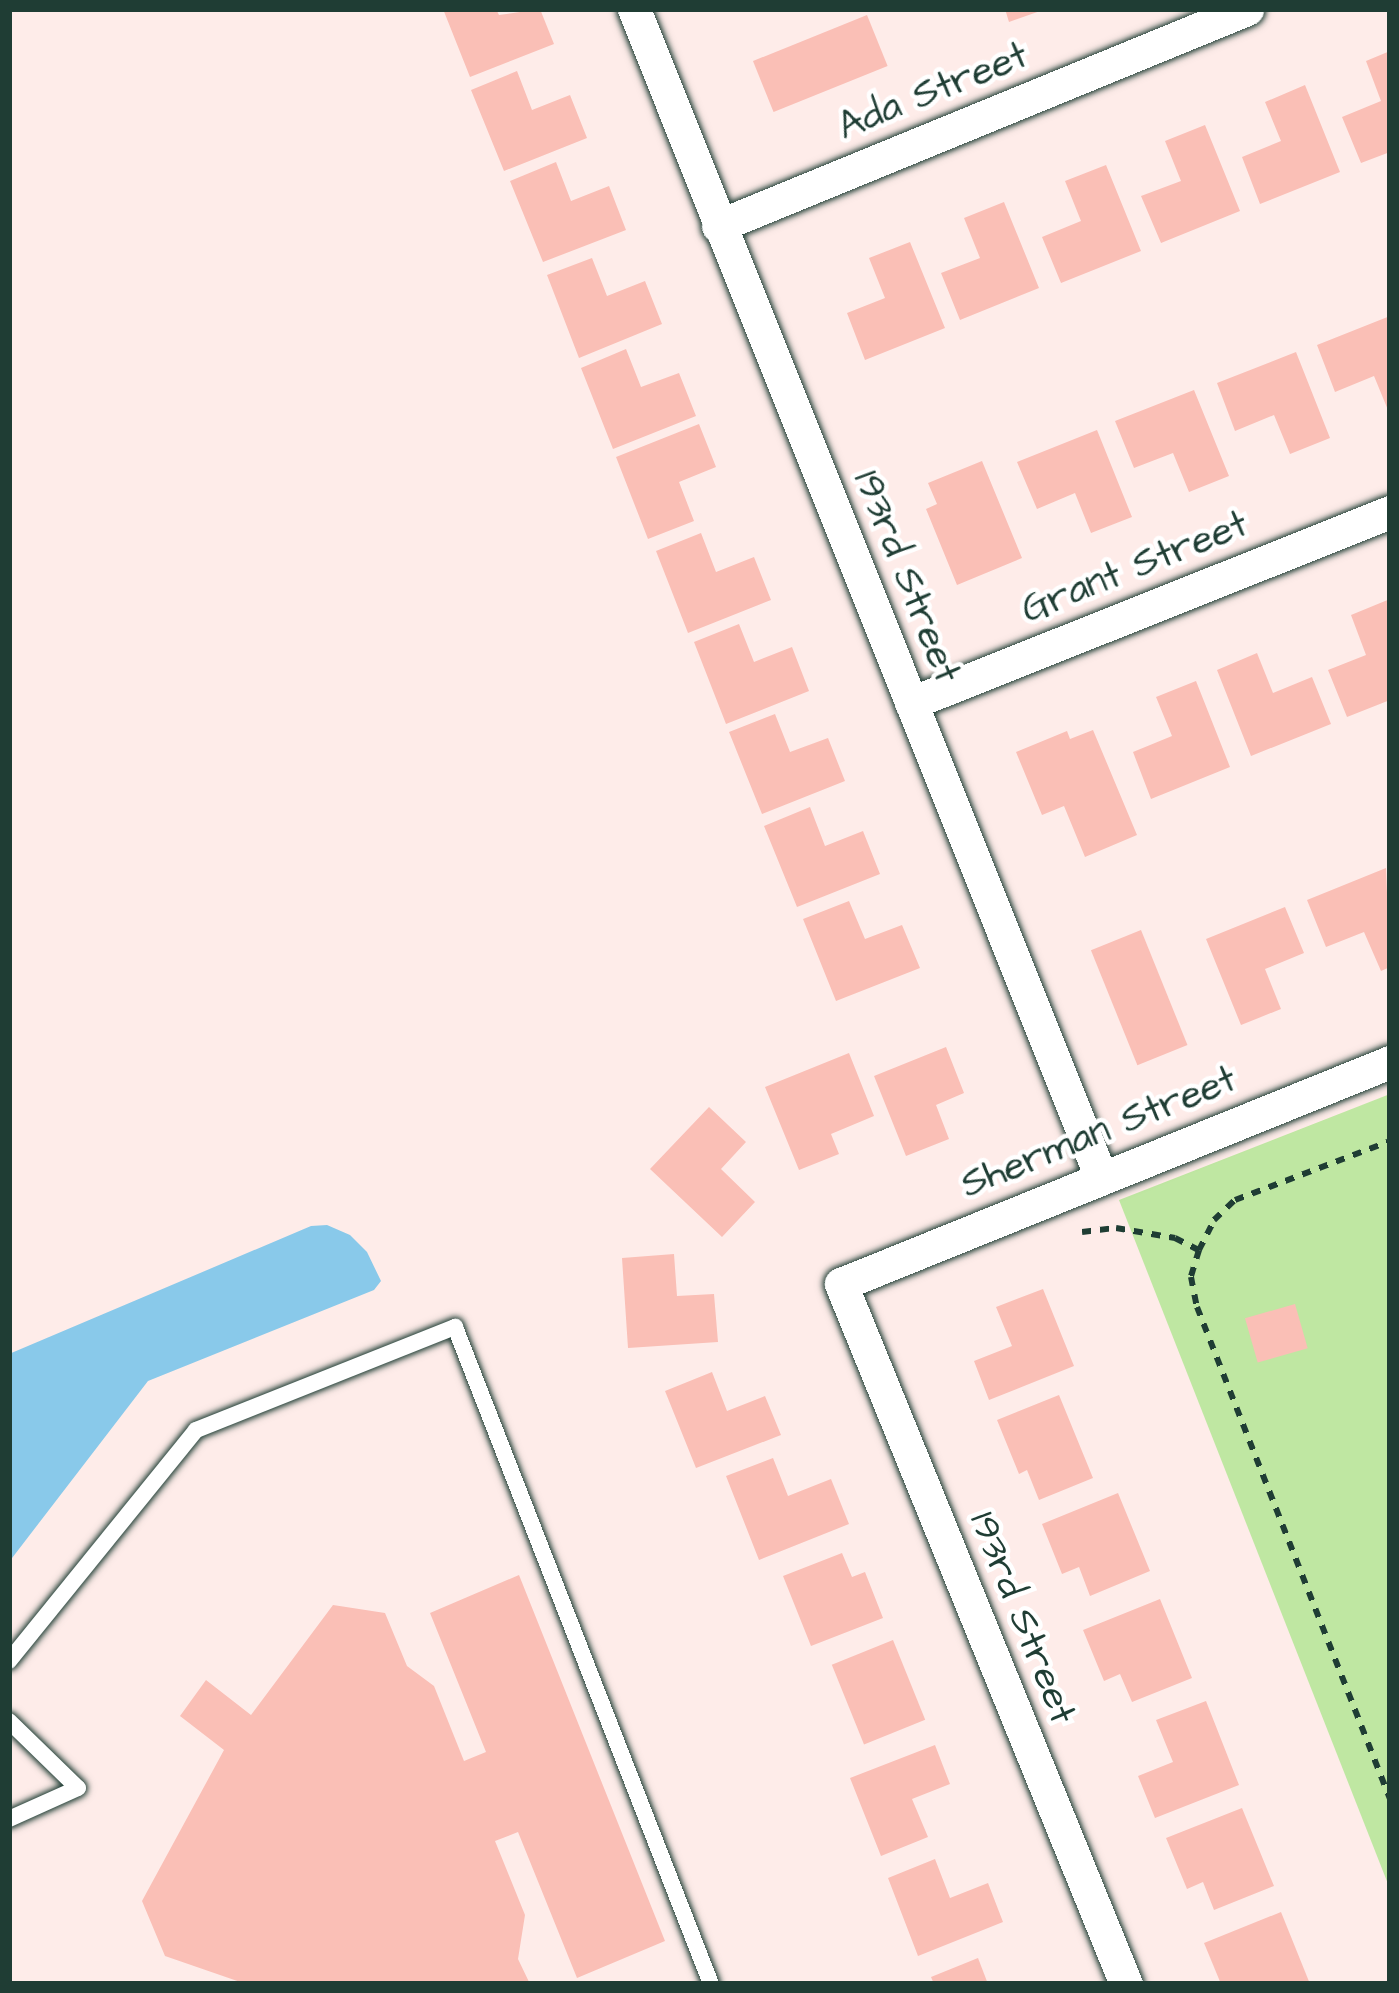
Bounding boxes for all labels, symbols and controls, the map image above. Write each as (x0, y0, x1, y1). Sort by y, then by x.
street label: Ada Street (831, 33, 1035, 151)
street label: 193rd Street (842, 464, 970, 690)
street label: Grant Street (1015, 501, 1255, 635)
street label: Sherman Street (955, 1056, 1243, 1210)
street label: 193rd Street (958, 1505, 1086, 1731)

